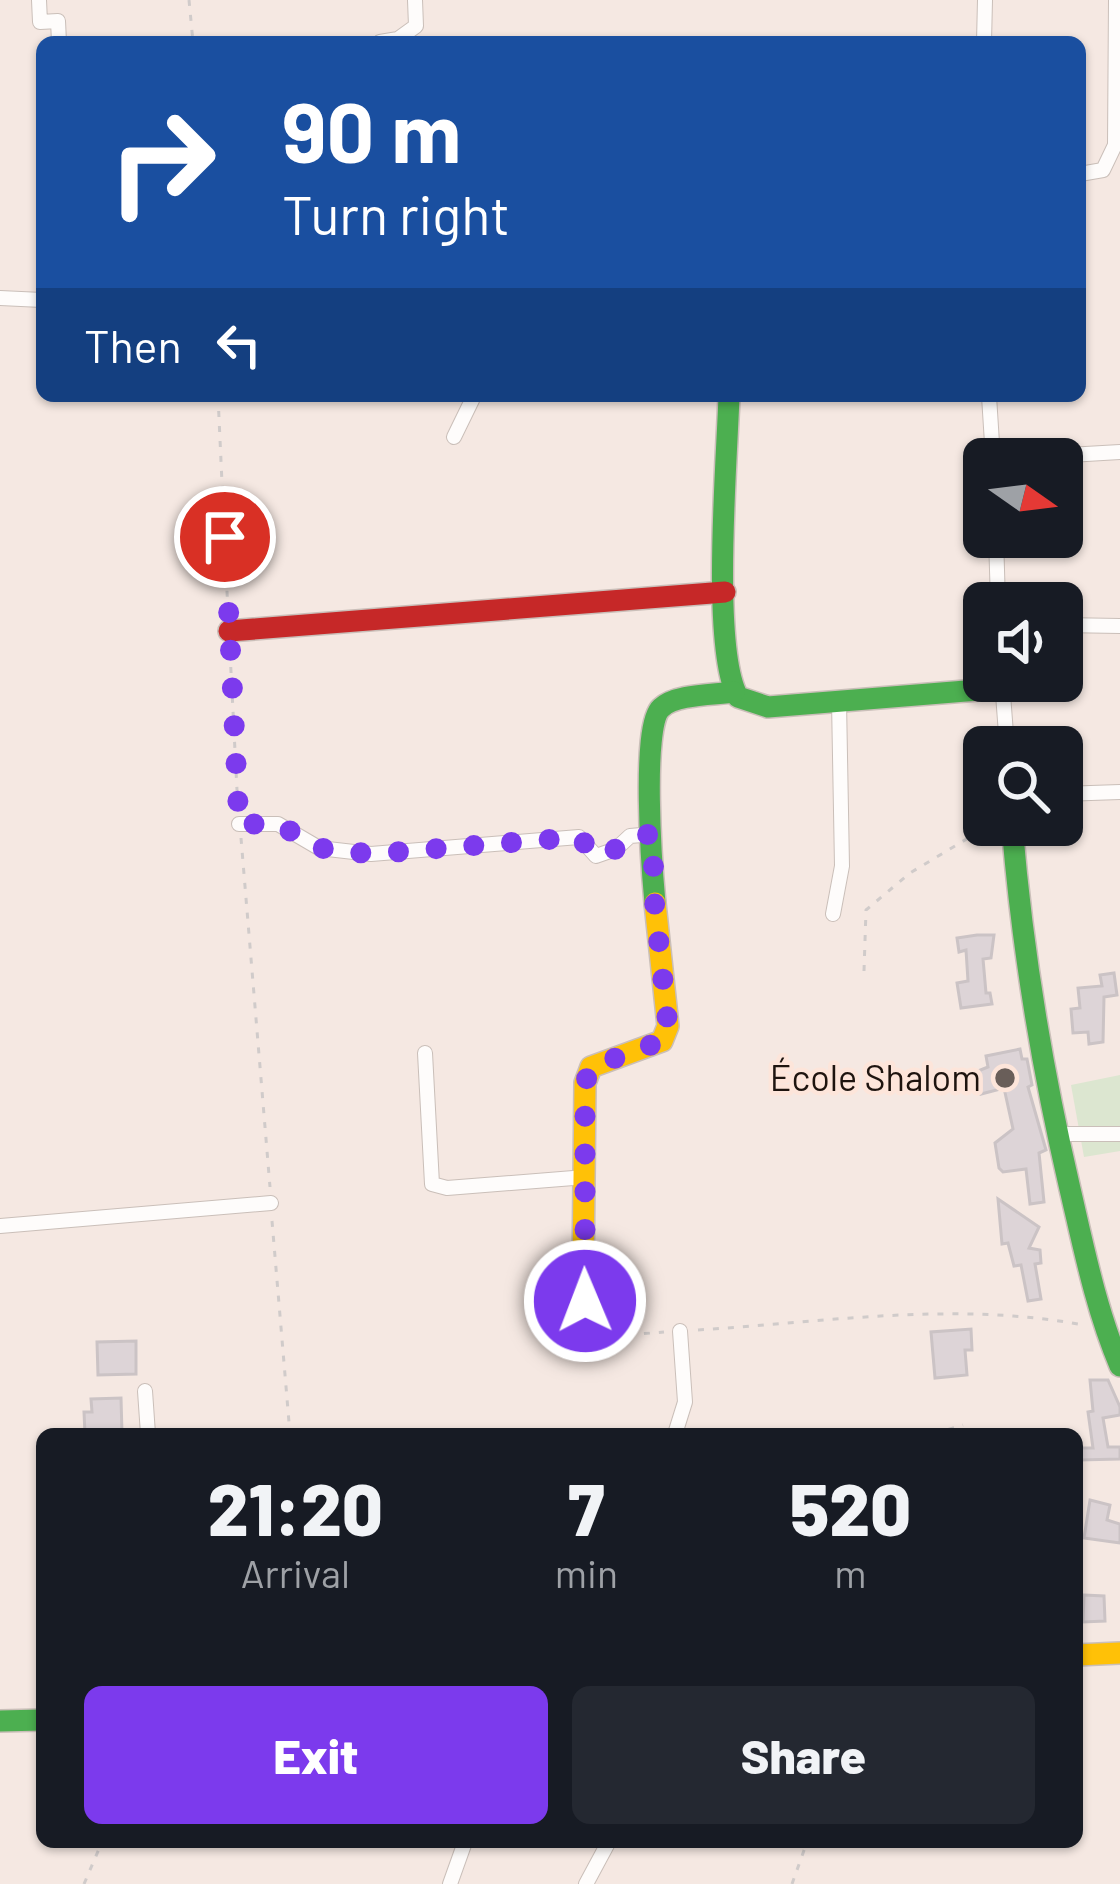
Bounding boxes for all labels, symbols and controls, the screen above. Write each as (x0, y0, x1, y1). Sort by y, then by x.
text: 90 m (282, 79, 461, 180)
icon: right (84, 84, 240, 240)
text: Turn right (282, 181, 510, 246)
icon: left (206, 312, 272, 378)
text: Then (84, 318, 182, 372)
north arrow (963, 438, 1083, 558)
map controls (963, 438, 1083, 846)
pin (174, 486, 276, 588)
icon: arrive (192, 504, 258, 570)
button: sound (963, 582, 1083, 702)
button: search (963, 726, 1083, 846)
place label: École Shalom (770, 1055, 981, 1098)
marker: École Shalom (992, 1065, 1018, 1091)
position arrow (522, 1238, 648, 1364)
text: 21:20 (208, 1464, 383, 1550)
text: 7 (568, 1464, 605, 1550)
text: 520 (790, 1464, 911, 1550)
text: Arrival (241, 1549, 350, 1596)
text: min (555, 1549, 618, 1596)
text: m (834, 1549, 867, 1596)
button: Exit (84, 1686, 548, 1824)
button: Share (572, 1686, 1035, 1824)

